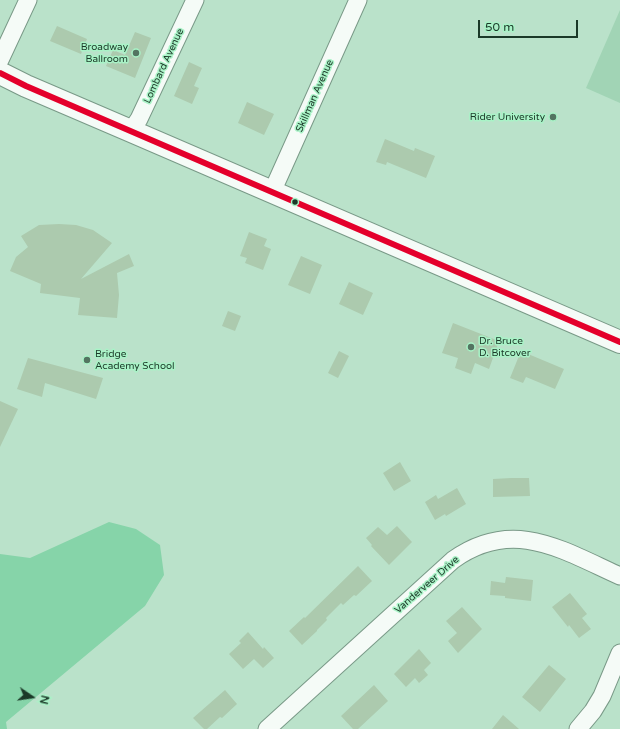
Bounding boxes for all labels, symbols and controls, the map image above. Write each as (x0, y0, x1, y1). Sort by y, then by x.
scale bar (480, 12, 580, 38)
text: 50 m (485, 20, 514, 34)
street label: Lombard Avenue (141, 27, 187, 105)
place label: Broadway Ballroom (81, 41, 128, 64)
marker: Broadway Ballroom (131, 48, 141, 58)
street label: Skillman Avenue (294, 58, 336, 134)
place label: Rider University (470, 111, 545, 123)
marker: Rider University (548, 112, 558, 122)
unlabelled marker (290, 197, 300, 207)
place label: Dr. Bruce D. Bitcover (479, 335, 531, 358)
marker: Dr. Bruce D. Bitcover (466, 342, 476, 352)
place label: Bridge Academy School (95, 348, 175, 372)
marker: Bridge Academy School (82, 355, 92, 365)
street label: Vanderveer Drive (392, 554, 462, 616)
north arrow (12, 677, 52, 717)
text: N (37, 694, 52, 706)

